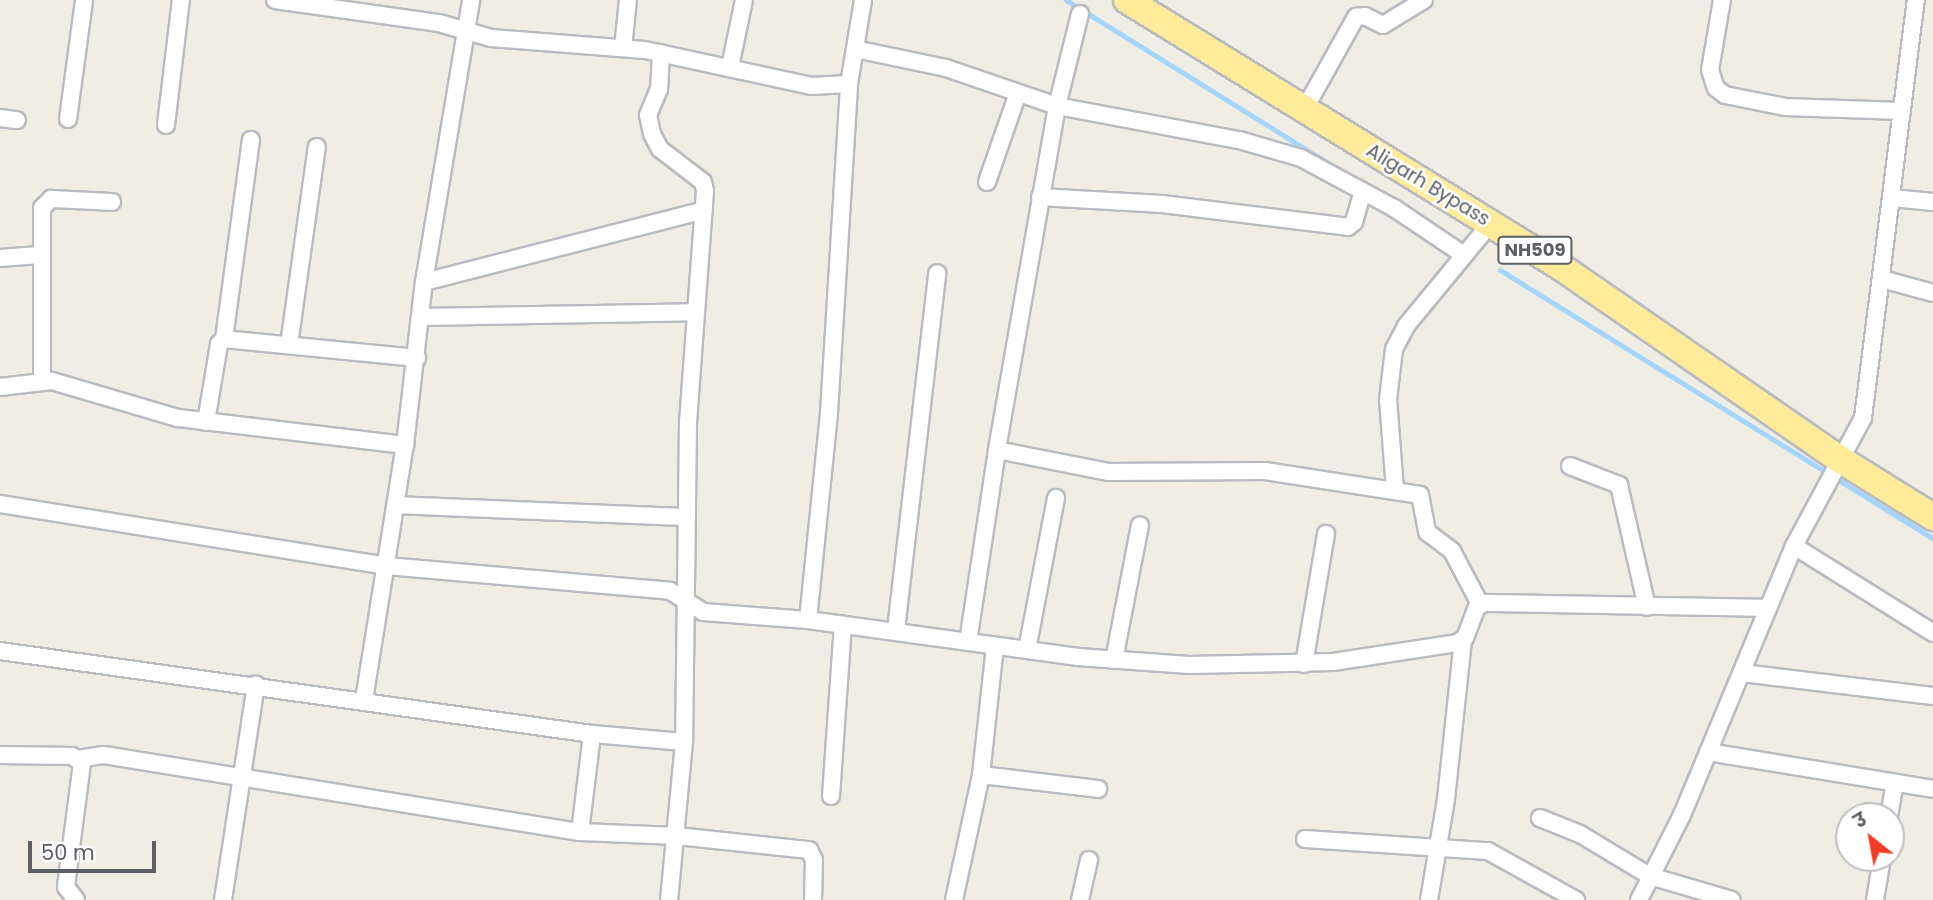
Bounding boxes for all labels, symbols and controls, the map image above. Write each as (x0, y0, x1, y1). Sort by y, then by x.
street label: Aligarh Bypass (1362, 139, 1494, 231)
road number: NH509 (1496, 236, 1574, 264)
north arrow (1835, 802, 1905, 872)
text: उ (1848, 806, 1872, 835)
scale bar (32, 827, 159, 871)
text: 50 m (41, 838, 95, 867)

